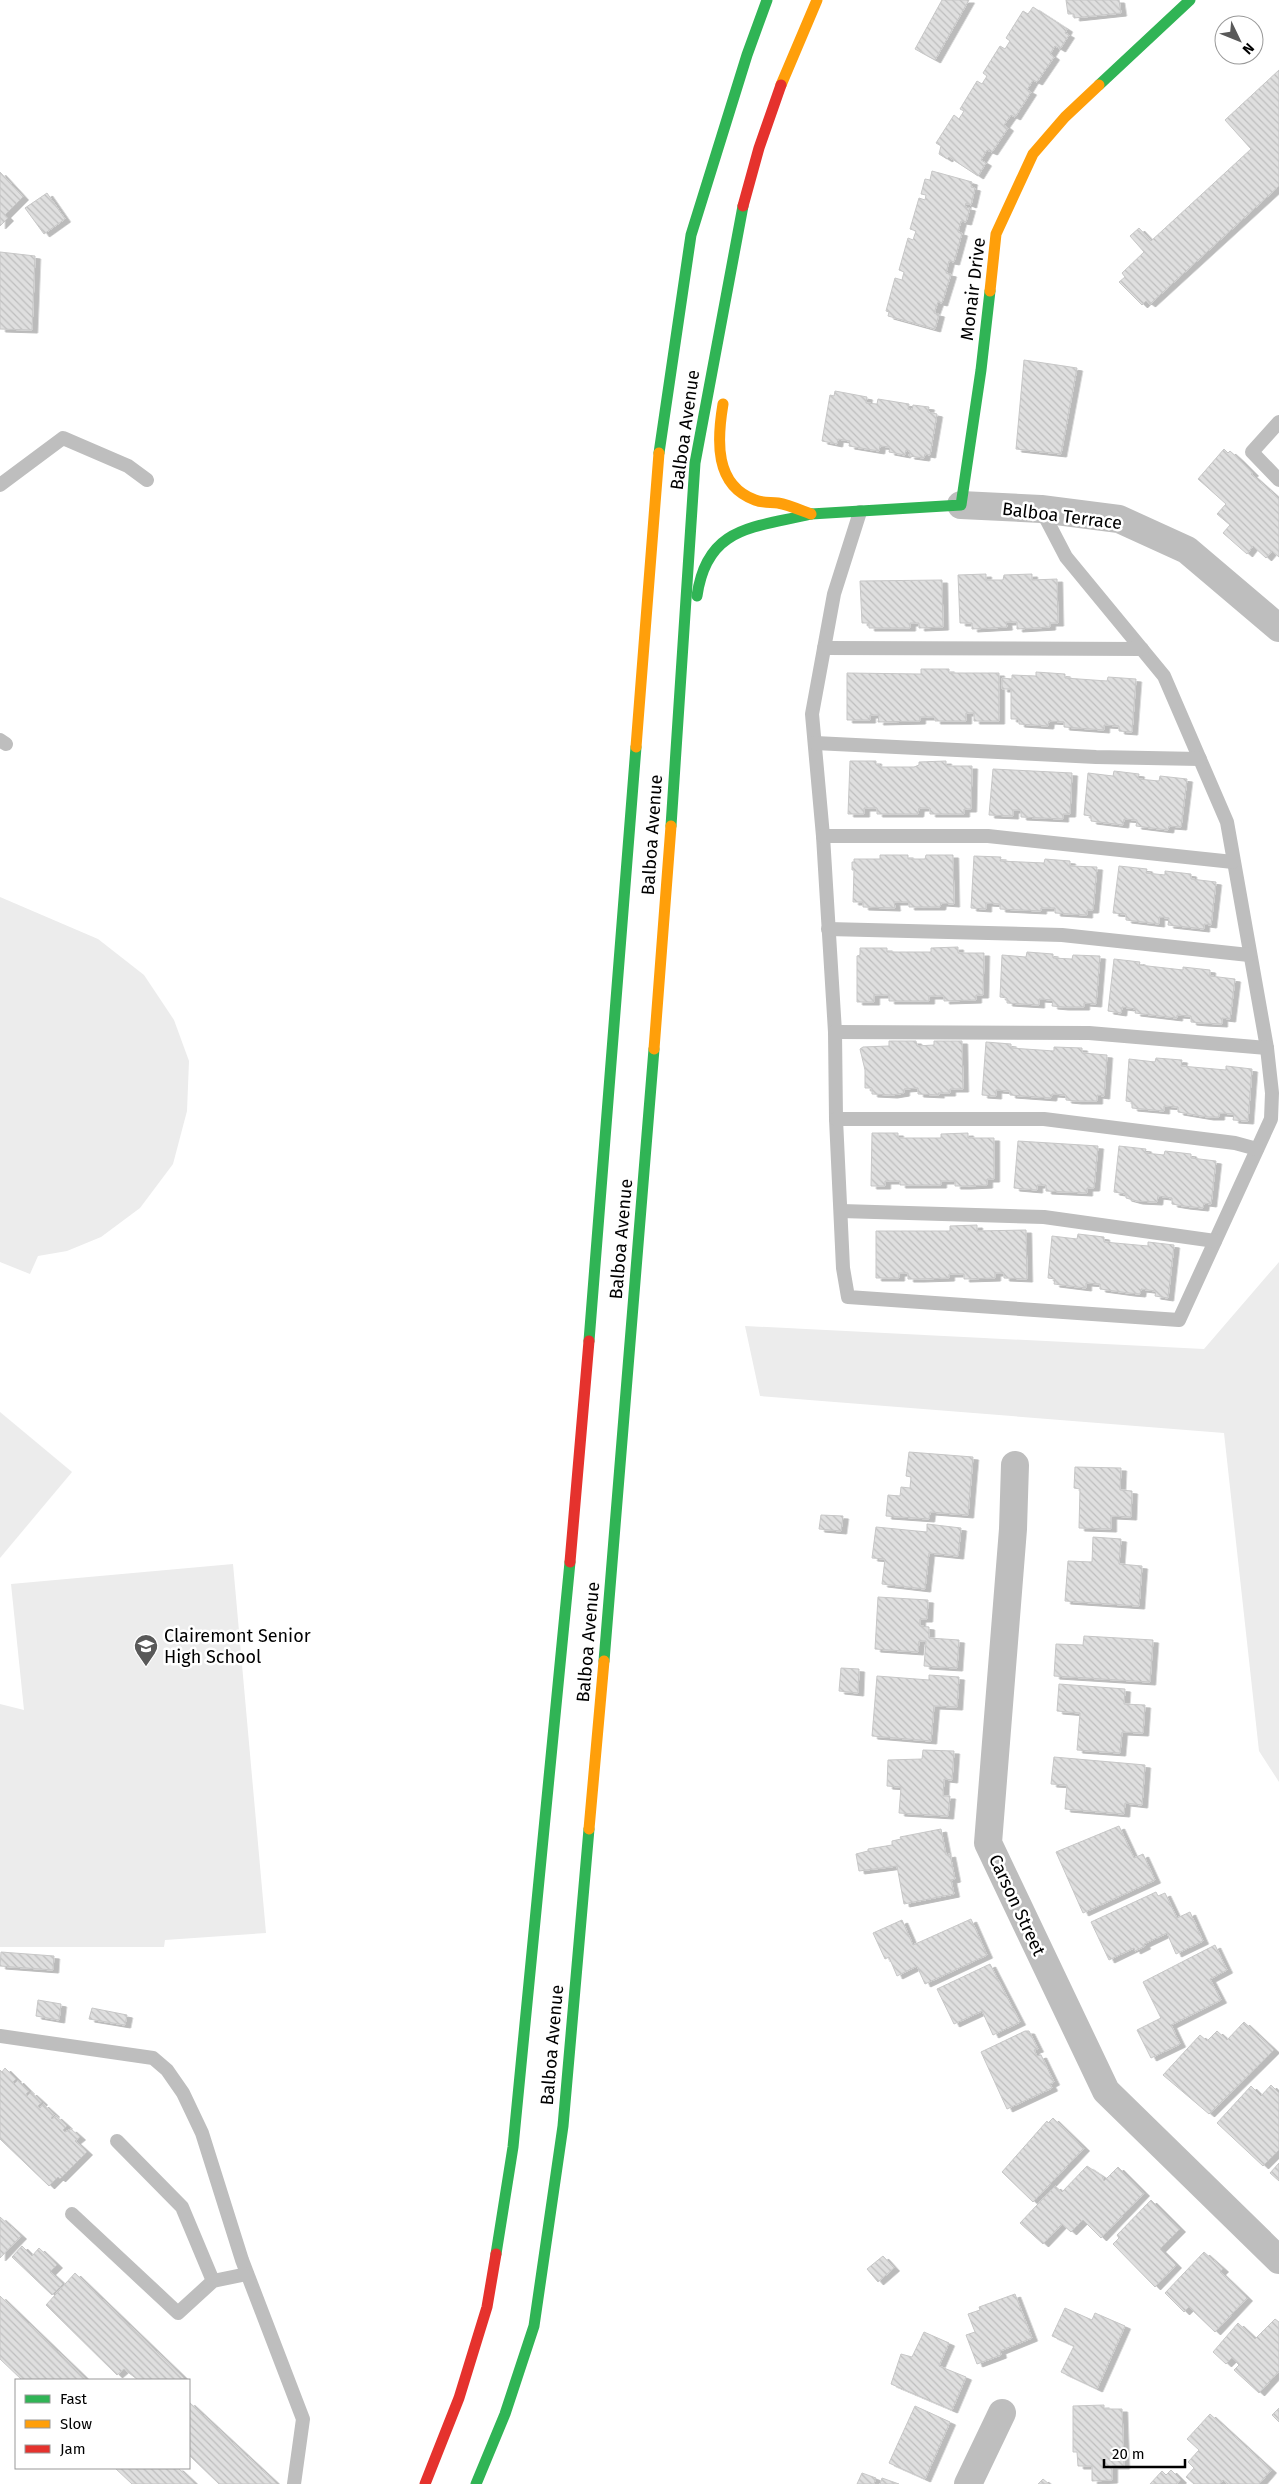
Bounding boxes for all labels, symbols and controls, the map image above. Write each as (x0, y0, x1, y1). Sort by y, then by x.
north arrow (1214, 15, 1264, 65)
text: N (1239, 39, 1258, 58)
street label: Monair Drive (956, 236, 990, 342)
street label: Balboa Avenue (666, 368, 704, 492)
street label: Balboa Terrace (1001, 498, 1123, 534)
street label: Balboa Avenue (637, 774, 667, 896)
street label: Balboa Avenue (605, 1178, 637, 1300)
street label: Balboa Avenue (572, 1581, 604, 1703)
place label: Clairemont Senior High School (164, 1625, 311, 1668)
school or university icon: Clairemont Senior High School (133, 1633, 159, 1667)
street label: Carson Street (984, 1851, 1050, 1960)
street label: Balboa Avenue (536, 1984, 568, 2106)
legend (15, 2379, 190, 2469)
text: Fast (60, 2390, 87, 2408)
text: Slow (60, 2415, 92, 2433)
scale bar (1104, 2436, 1185, 2468)
text: Jam (60, 2440, 86, 2458)
text: 20 m (1112, 2445, 1145, 2463)

